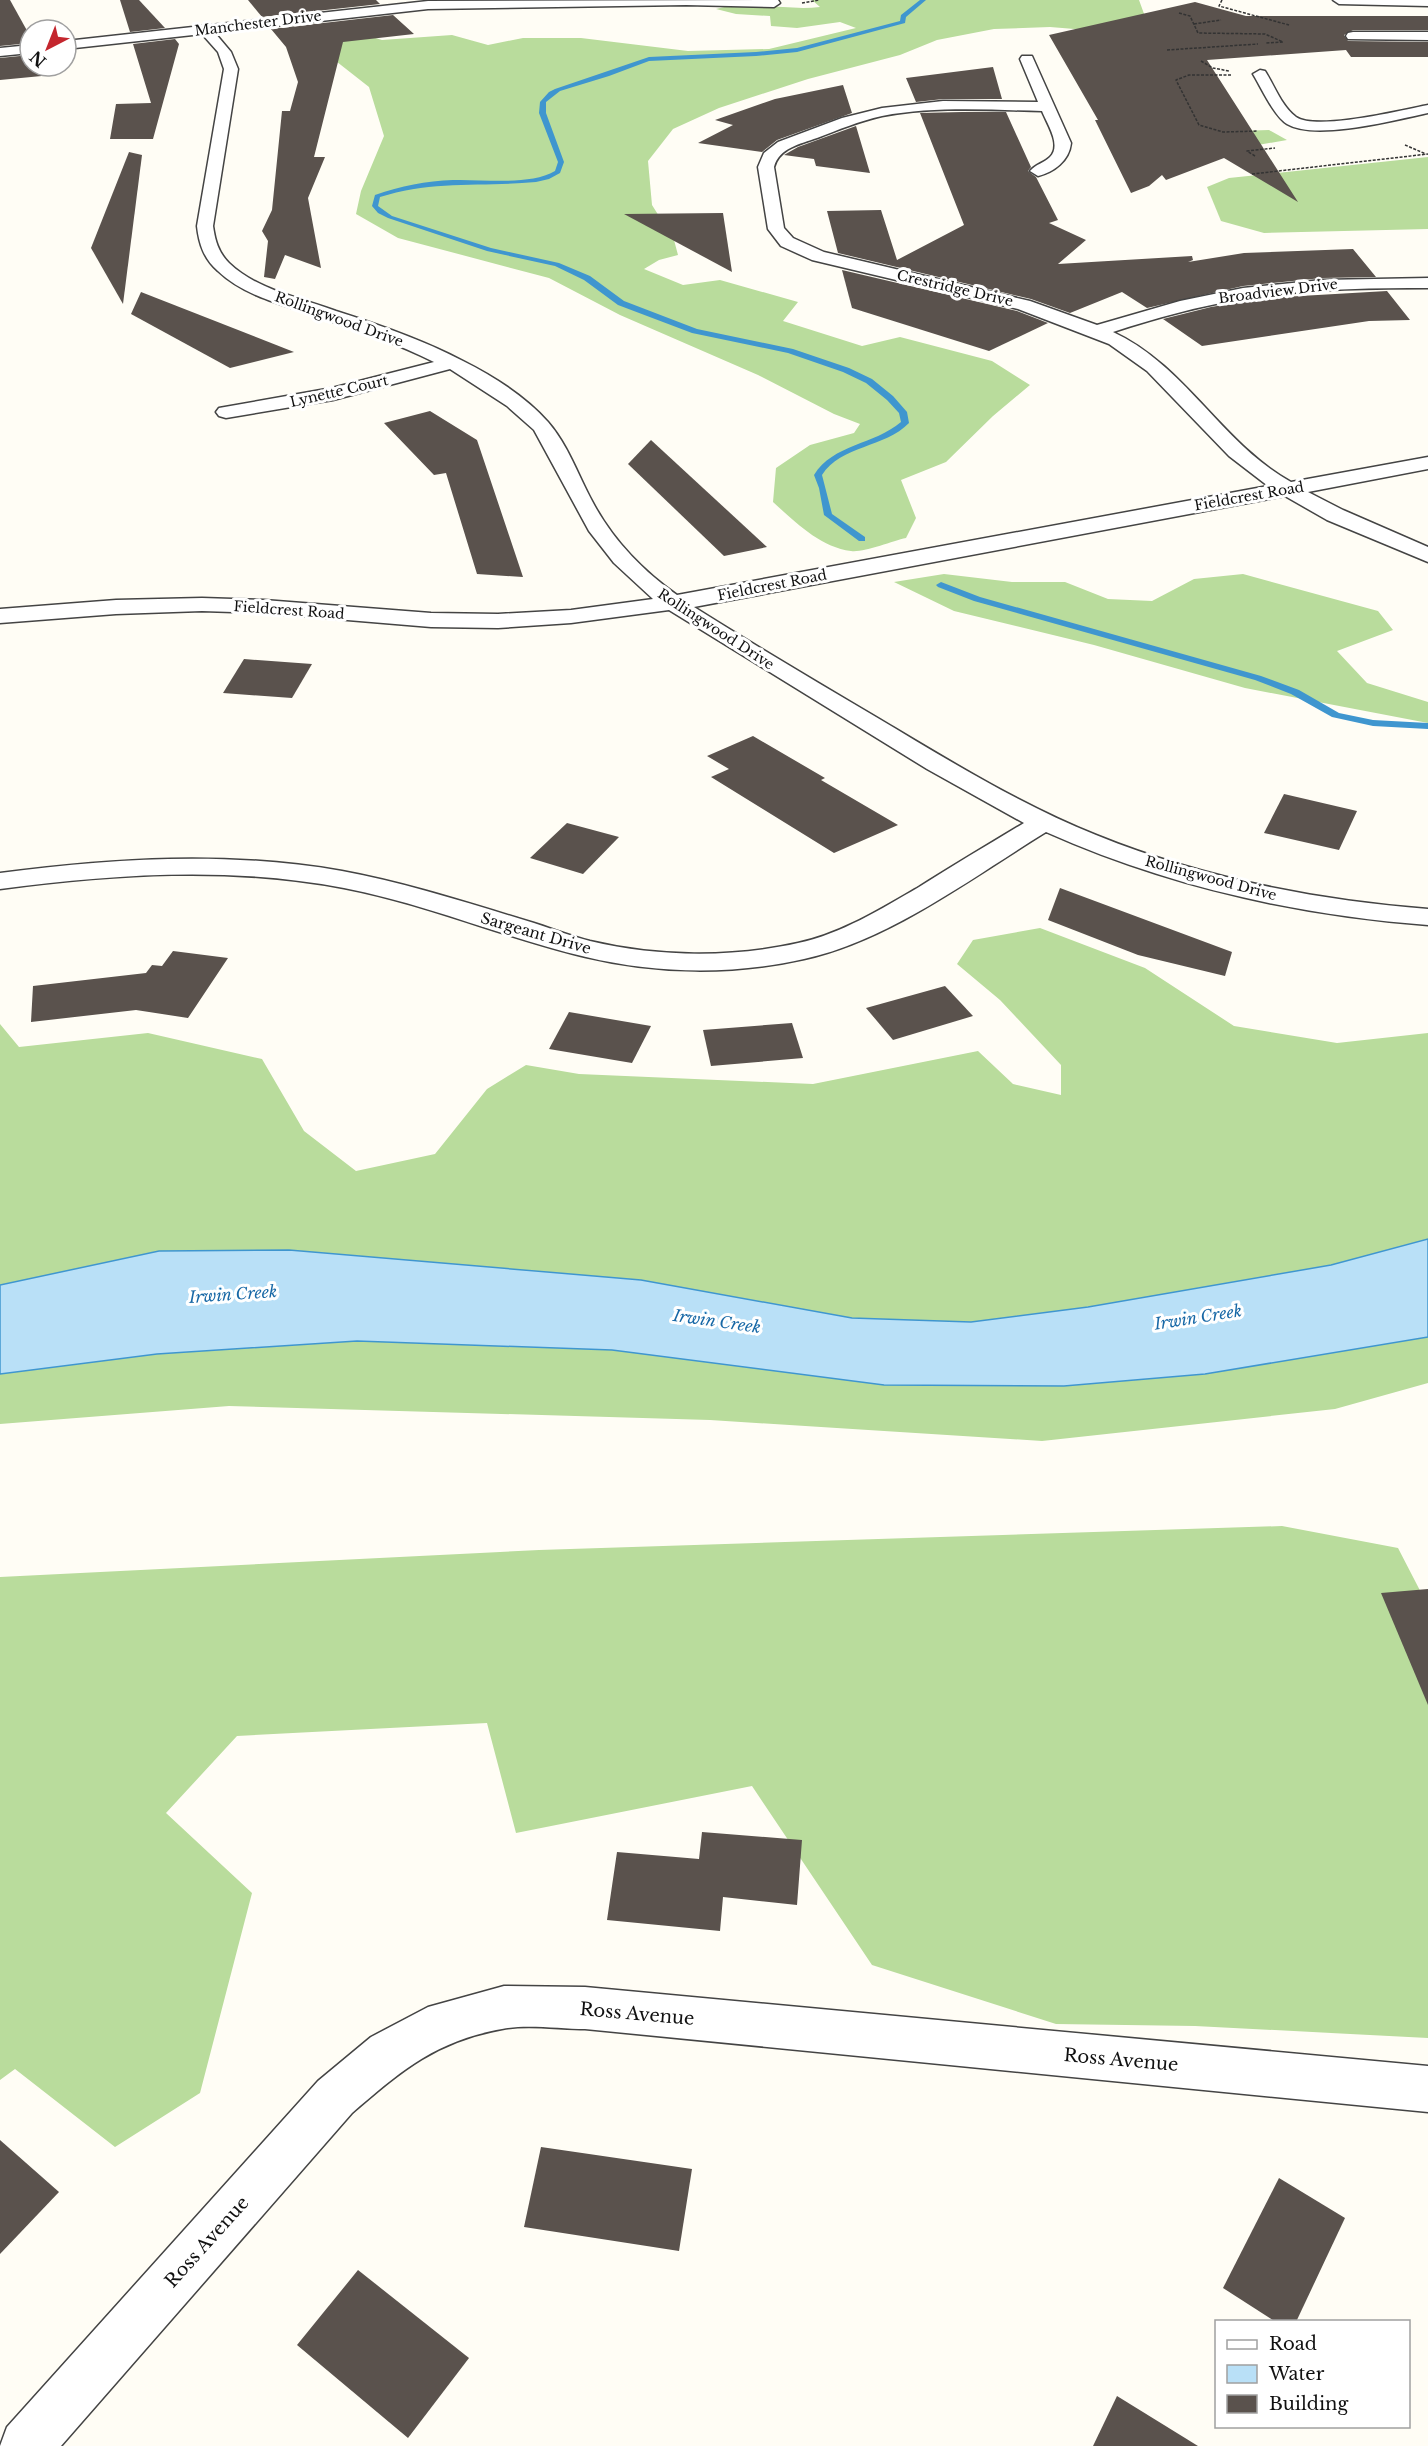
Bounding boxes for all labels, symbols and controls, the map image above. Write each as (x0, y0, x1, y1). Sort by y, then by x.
street label: Manchester Drive (193, 6, 323, 40)
north arrow (18, 18, 78, 78)
text: N (26, 47, 50, 72)
street label: Crestridge Drive (895, 266, 1015, 310)
street label: Broadview Drive (1217, 275, 1339, 307)
street label: Rollingwood Drive (272, 287, 406, 351)
street label: Lynette Court (288, 371, 390, 411)
street label: Fieldcrest Road (1193, 477, 1306, 515)
street label: Fieldcrest Road (716, 565, 829, 604)
street label: Rollingwood Drive (654, 585, 778, 673)
street label: Fieldcrest Road (233, 597, 346, 623)
street label: Rollingwood Drive (1143, 852, 1279, 904)
street label: Sargeant Drive (479, 908, 593, 958)
water label: Irwin Creek (187, 1281, 278, 1307)
water label: Irwin Creek (1152, 1300, 1243, 1334)
water label: Irwin Creek (671, 1305, 762, 1337)
street label: Ross Avenue (579, 1998, 695, 2030)
street label: Ross Avenue (1063, 2044, 1179, 2076)
street label: Ross Avenue (160, 2192, 254, 2292)
legend (1215, 2320, 1410, 2428)
text: Road (1269, 2333, 1317, 2355)
text: Water (1268, 2363, 1325, 2385)
text: Building (1269, 2393, 1348, 2415)

